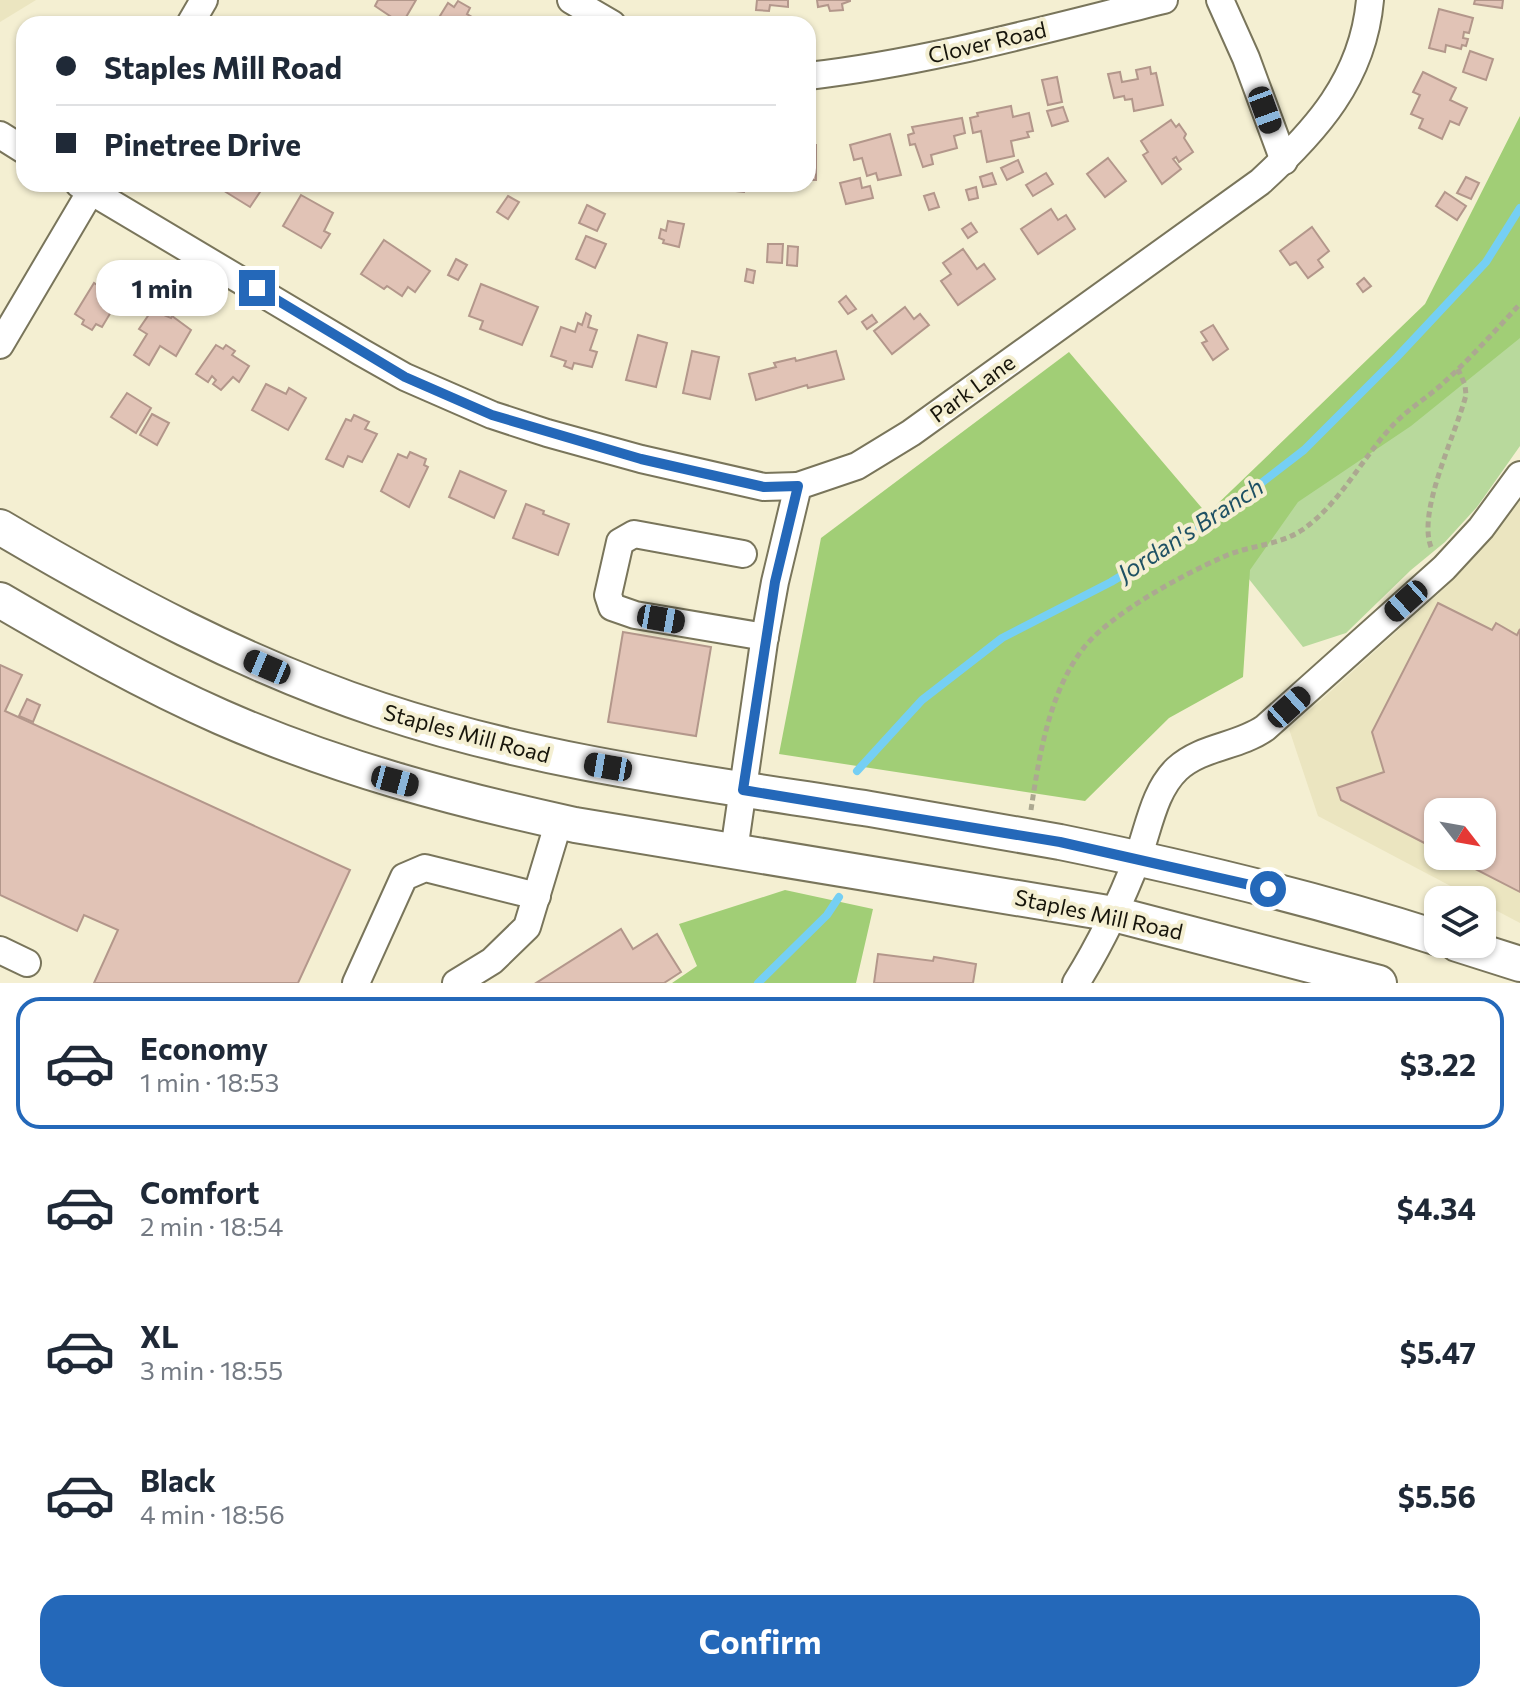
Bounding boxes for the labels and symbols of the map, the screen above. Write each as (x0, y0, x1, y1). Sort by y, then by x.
street label: Clover Road (925, 15, 1049, 69)
car (1246, 83, 1284, 137)
callout: 1 min (97, 260, 229, 316)
route end (239, 270, 275, 306)
street label: Park Lane (924, 348, 1020, 428)
water label: Jordan's Branch (1110, 471, 1268, 588)
car (1380, 576, 1432, 626)
car (635, 603, 687, 635)
car (240, 647, 294, 687)
car (1263, 682, 1315, 732)
street label: Staples Mill Road (381, 698, 553, 768)
car (582, 751, 634, 783)
car (369, 763, 421, 799)
north arrow (1424, 798, 1496, 870)
route start (1250, 871, 1286, 907)
street label: Staples Mill Road (1013, 883, 1185, 945)

